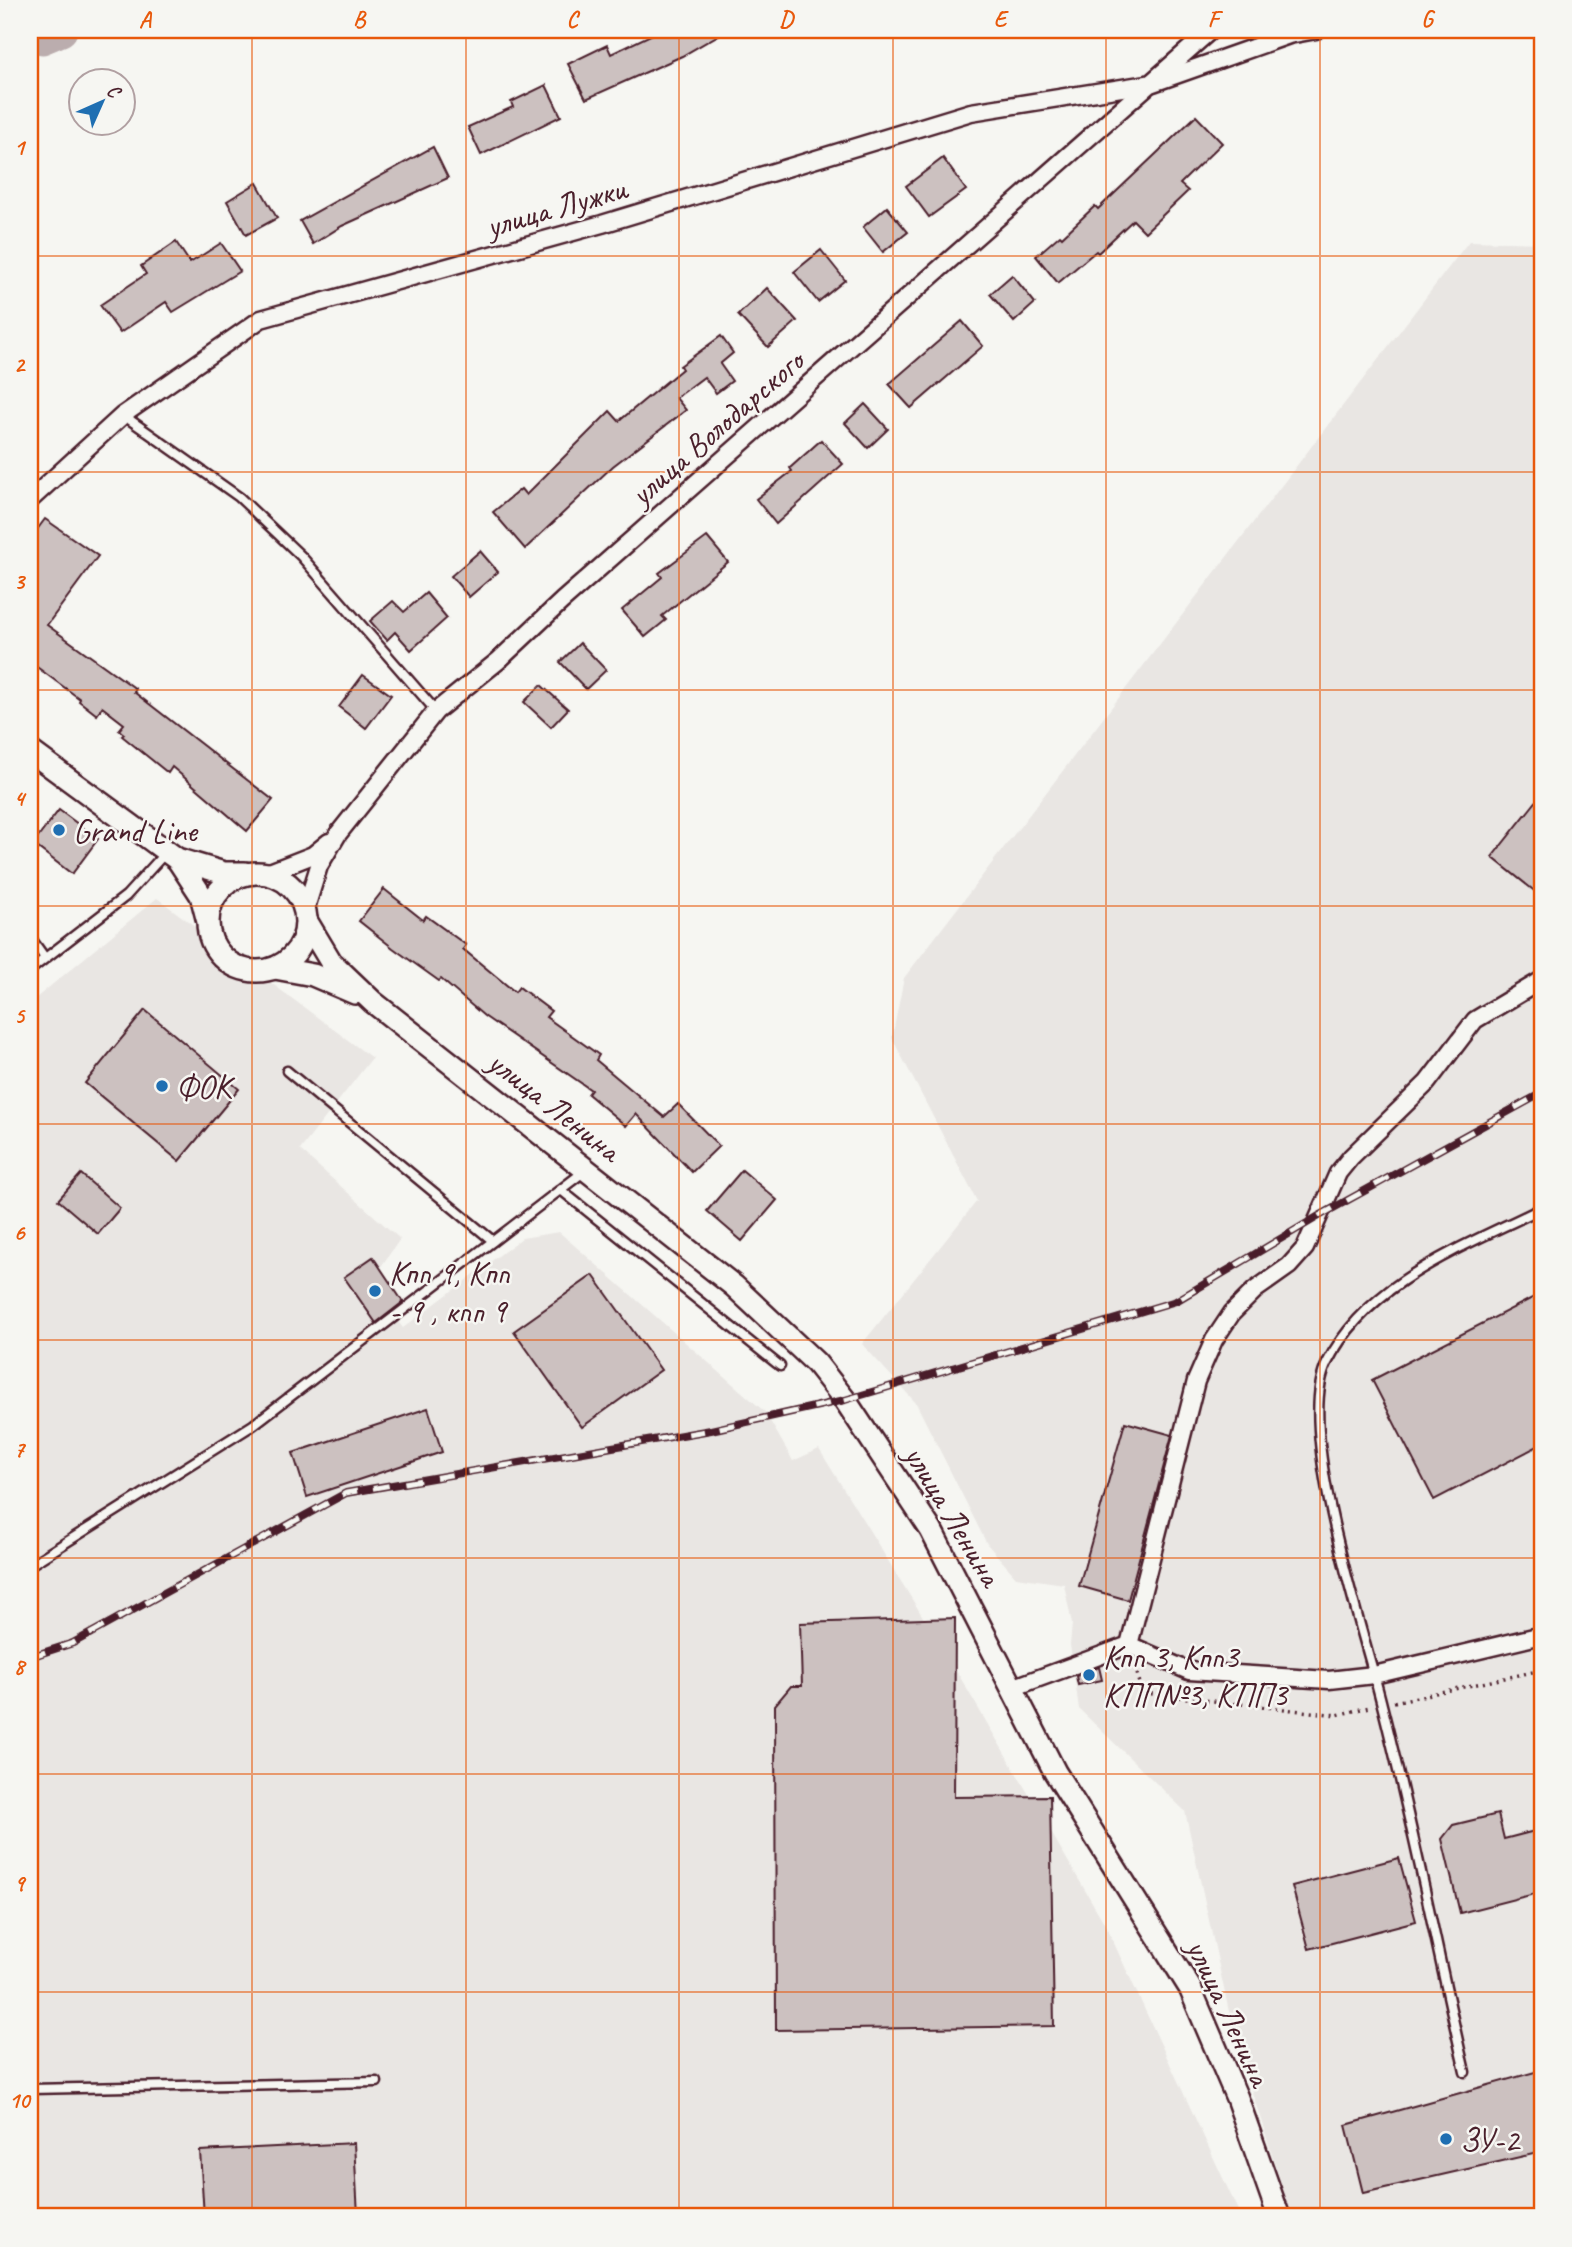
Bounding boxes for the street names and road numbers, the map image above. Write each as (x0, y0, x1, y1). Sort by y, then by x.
street label: улица Лужки (479, 166, 634, 248)
street label: улица Володарского (620, 339, 815, 516)
street label: улица Ленина (478, 1040, 631, 1172)
street label: улица Ленина (894, 1436, 1013, 1596)
street label: улица Ленина (1176, 1931, 1282, 2095)

